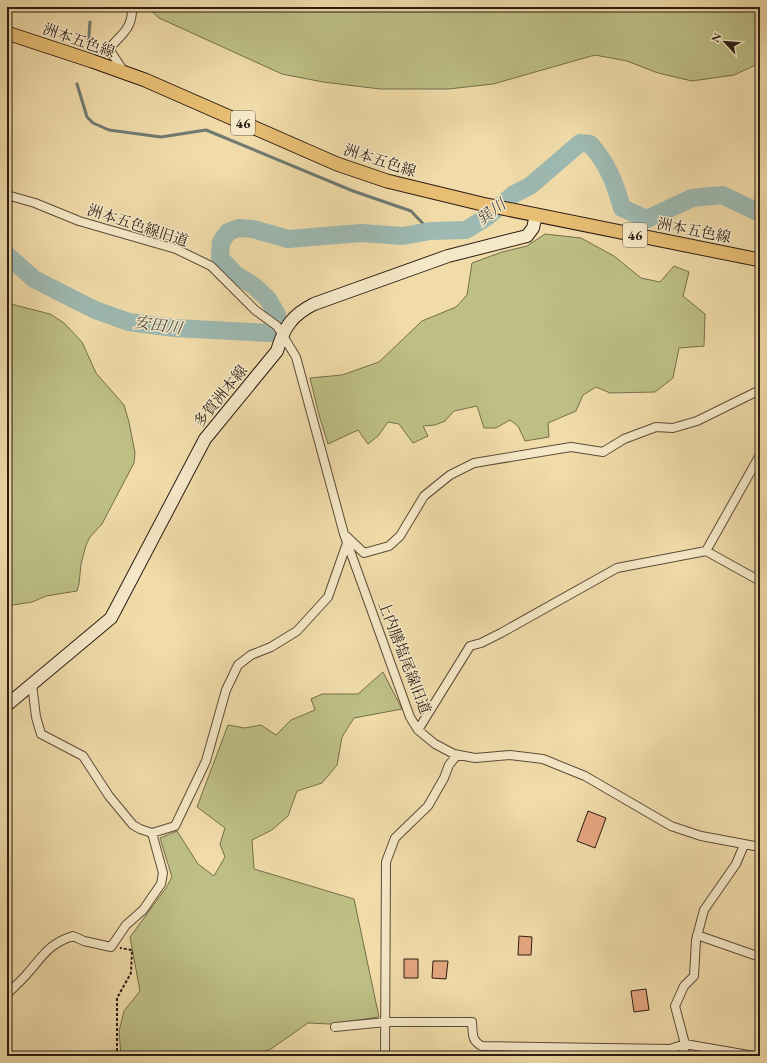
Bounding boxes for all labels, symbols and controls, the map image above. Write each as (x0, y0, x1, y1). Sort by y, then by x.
street label: 洲本五色線 (40, 19, 118, 61)
north arrow (705, 22, 745, 62)
text: N (708, 30, 724, 45)
road number: 46 (231, 111, 255, 135)
street label: 洲本五色線 (341, 139, 419, 181)
water label: 巽川 (472, 193, 512, 230)
street label: 洲本五色線旧道 (85, 200, 191, 250)
street label: 洲本五色線 (655, 214, 733, 246)
road number: 46 (623, 223, 647, 247)
water label: 安田川 (133, 311, 185, 339)
street label: 多賀洲本線 (189, 361, 251, 431)
street label: 上内膳塩尾線旧道 (375, 598, 435, 716)

